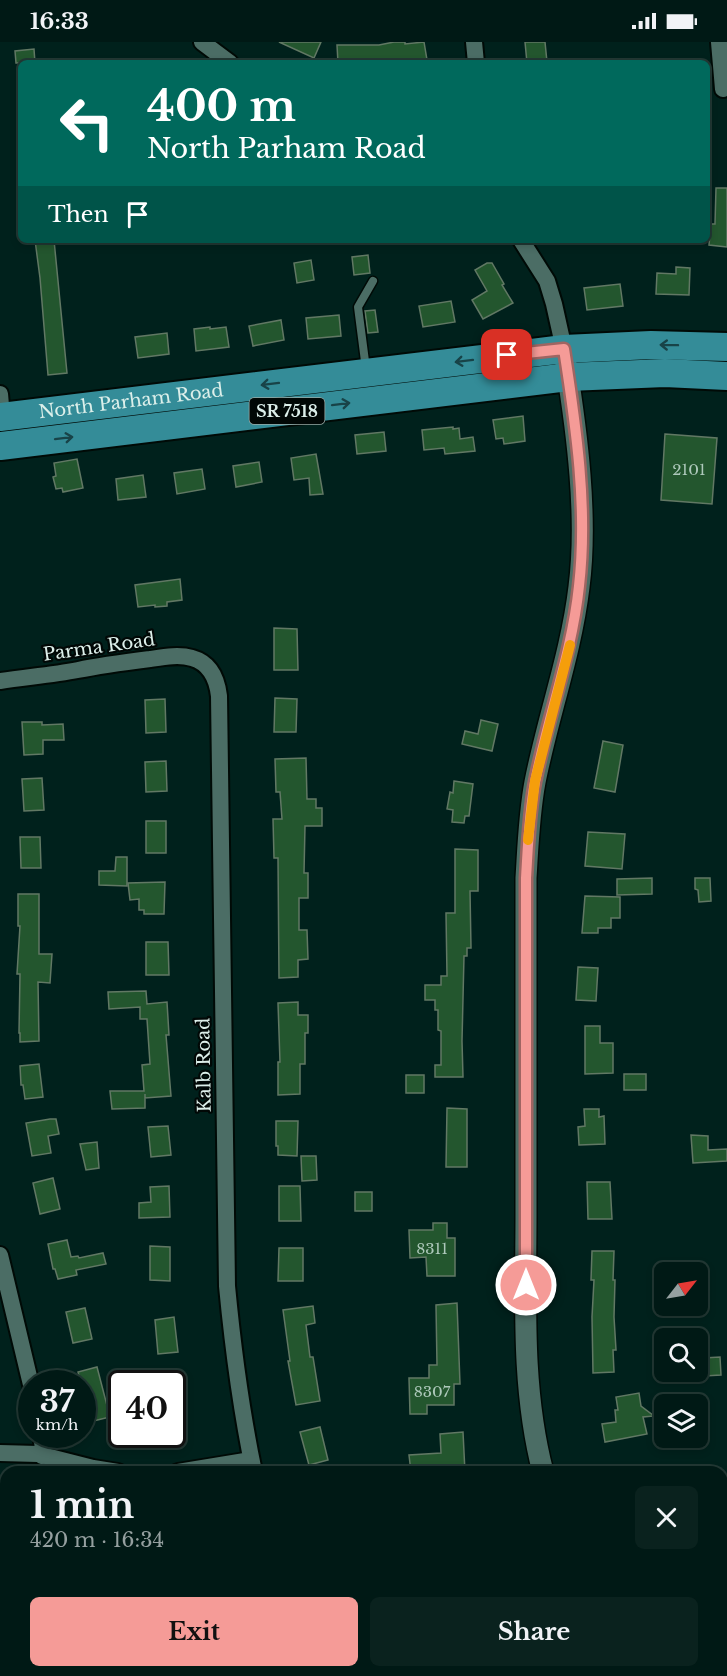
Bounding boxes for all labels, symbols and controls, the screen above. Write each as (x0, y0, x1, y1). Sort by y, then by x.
text: 16:33 (30, 8, 89, 35)
text: 400 m (147, 80, 296, 132)
icon: left (48, 84, 126, 162)
text: North Parham Road (147, 132, 426, 165)
icon: arrive (121, 198, 154, 231)
text: Then (48, 201, 109, 228)
pin (481, 329, 532, 380)
icon: arrive (490, 338, 523, 371)
one-way arrow (659, 339, 679, 351)
one-way arrow (454, 355, 474, 366)
street label: North Parham Road (37, 379, 225, 423)
one-way arrow (261, 379, 281, 390)
road number: SR 7518 (250, 398, 324, 424)
one-way arrow (330, 398, 350, 409)
one-way arrow (54, 432, 73, 443)
house number: 2101 (672, 460, 706, 479)
street label: Parma Road (42, 628, 156, 666)
street label: Kalb Road (192, 1017, 216, 1113)
house number: 8311 (416, 1239, 448, 1258)
position arrow (494, 1253, 558, 1317)
north arrow (654, 1262, 708, 1316)
map controls (654, 1262, 708, 1448)
button: search (654, 1328, 708, 1382)
speed limit sign: 40 (108, 1370, 186, 1448)
house number: 8307 (414, 1382, 451, 1401)
text: 37 (40, 1383, 74, 1420)
button: layers (654, 1394, 708, 1448)
text: km/h (36, 1415, 78, 1434)
text: 1 min (30, 1483, 134, 1528)
button: close (635, 1486, 698, 1549)
text: 420 m · 16:34 (30, 1528, 164, 1552)
button: Exit (30, 1597, 358, 1666)
button: Share (370, 1597, 698, 1666)

